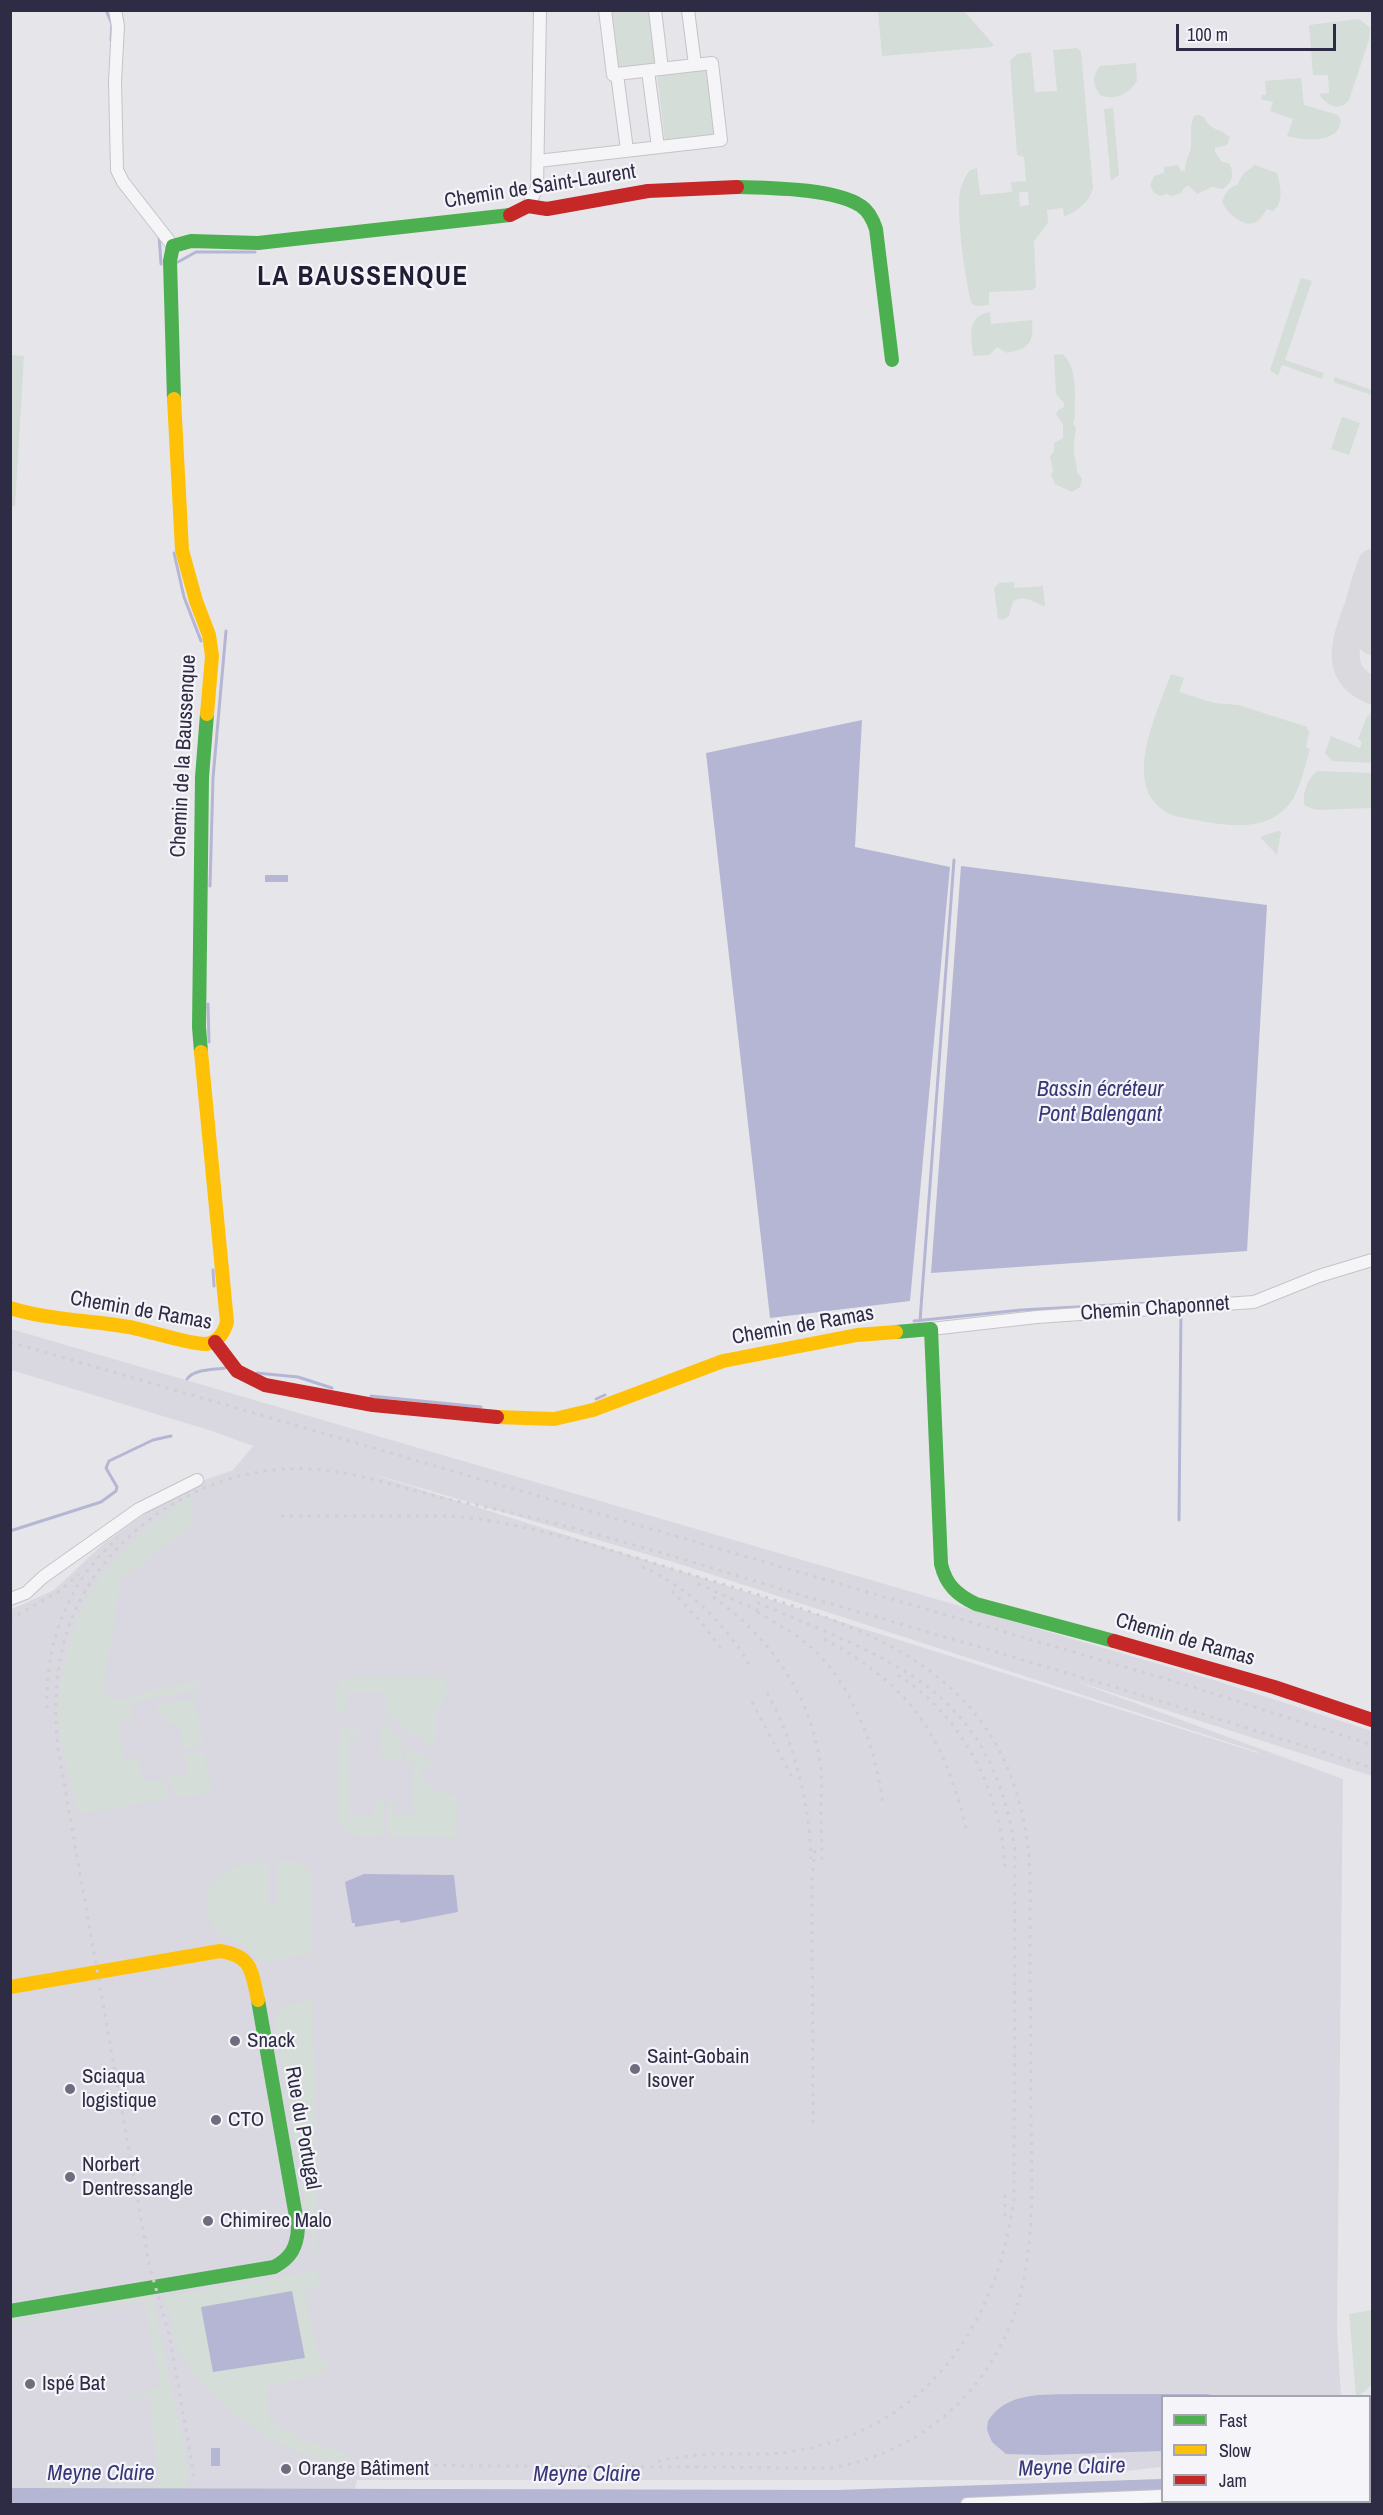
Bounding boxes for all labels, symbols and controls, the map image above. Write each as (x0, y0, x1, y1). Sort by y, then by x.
scale bar (1179, 12, 1340, 50)
text: 100 m (1187, 22, 1228, 47)
street label: Chemin de Saint-Laurent (443, 159, 637, 215)
district label: LA BAUSSENQUE (257, 262, 469, 294)
street label: Chemin de la Baussenque (166, 654, 202, 858)
water label: Bassin écréteur Pont Balengant (1037, 1077, 1163, 1128)
street label: Chemin de Ramas (68, 1286, 214, 1336)
street label: Chemin Chaponnet (1080, 1291, 1230, 1327)
street label: Chemin de Ramas (730, 1301, 876, 1351)
street label: Chemin de Ramas (1113, 1608, 1257, 1672)
place label: Snack (247, 2028, 295, 2054)
marker: Snack (228, 2034, 242, 2048)
place label: Saint-Gobain Isover (647, 2044, 749, 2094)
marker: Saint-Gobain Isover (628, 2062, 642, 2076)
place label: Sciaqua logistique (82, 2064, 157, 2114)
street label: Rue du Portugal (279, 2065, 325, 2191)
marker: Sciaqua logistique (63, 2082, 77, 2096)
place label: CTO (228, 2107, 264, 2133)
marker: CTO (209, 2113, 223, 2127)
place label: Norbert Dentressangle (82, 2152, 193, 2202)
marker: Norbert Dentressangle (63, 2170, 77, 2184)
place label: Chimirec Malo (220, 2208, 332, 2234)
marker: Chimirec Malo (201, 2214, 215, 2228)
place label: Ispé Bat (42, 2371, 105, 2397)
marker: Ispé Bat (23, 2377, 37, 2391)
legend (1161, 2395, 1371, 2503)
text: Fast (1219, 2408, 1247, 2433)
text: Slow (1219, 2438, 1251, 2463)
water label: Meyne Claire (1018, 2453, 1126, 2483)
place label: Orange Bâtiment (298, 2456, 429, 2482)
water label: Meyne Claire (47, 2461, 155, 2487)
marker: Orange Bâtiment (279, 2462, 293, 2476)
water label: Meyne Claire (533, 2462, 641, 2488)
text: Jam (1219, 2468, 1247, 2493)

